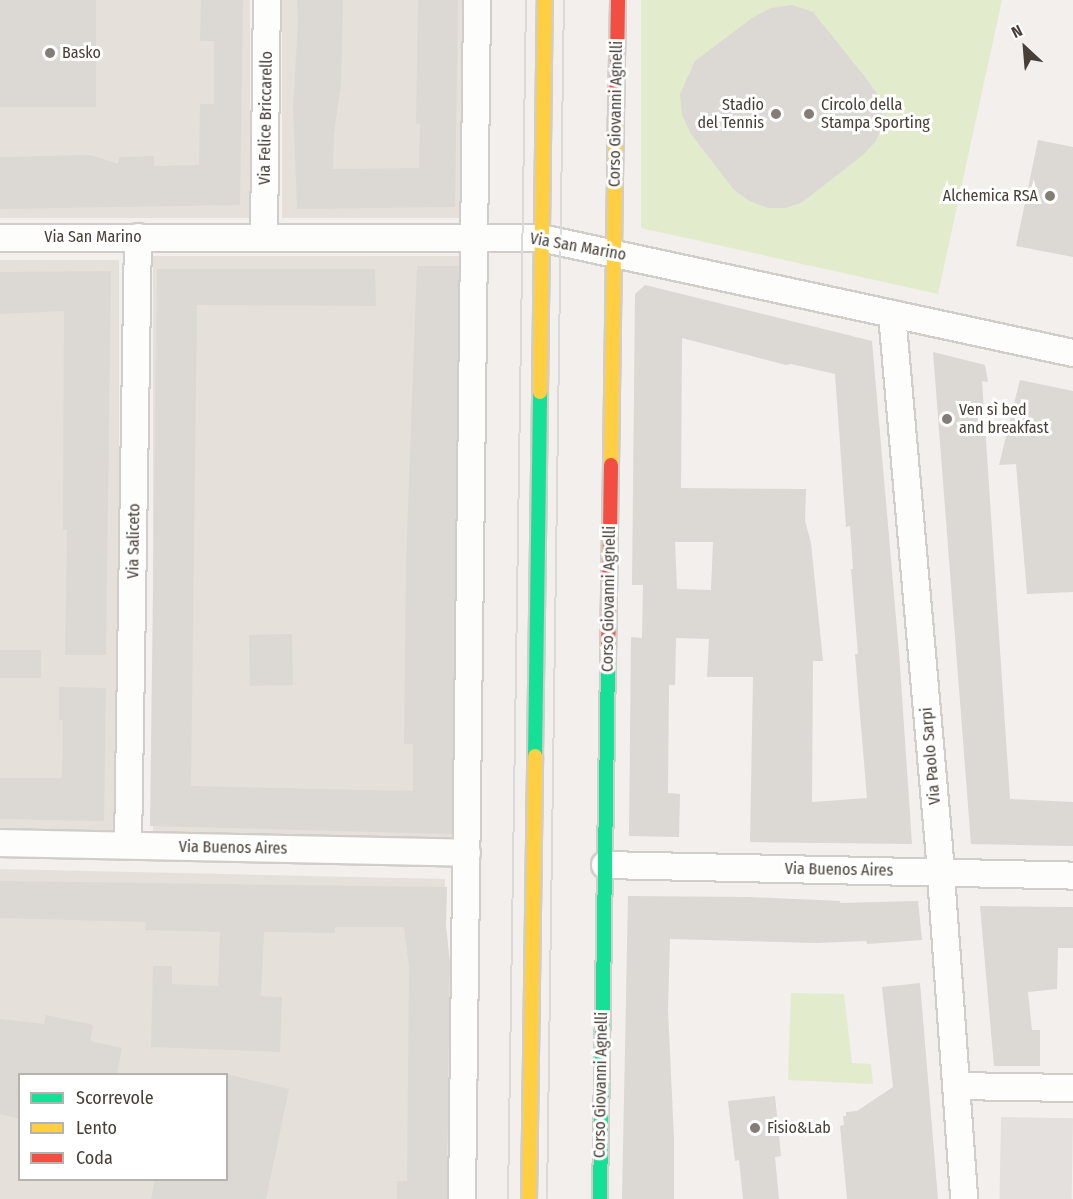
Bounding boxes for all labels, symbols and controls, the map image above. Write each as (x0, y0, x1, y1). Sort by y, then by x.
north arrow (995, 18, 1055, 78)
text: N (1008, 21, 1025, 42)
street label: Corso Giovanni Agnelli (605, 41, 627, 187)
place label: Basko (62, 43, 101, 63)
marker: Basko (43, 46, 57, 60)
street label: Via Felice Briccarello (255, 51, 277, 185)
place label: Stadio del Tennis (697, 95, 764, 133)
place label: Circolo della Stampa Sporting (821, 95, 930, 133)
marker: Stadio del Tennis (769, 107, 783, 121)
marker: Circolo della Stampa Sporting (802, 107, 816, 121)
place label: Alchemica RSA (943, 186, 1038, 206)
marker: Alchemica RSA (1043, 189, 1057, 203)
street label: Via San Marino (44, 227, 142, 247)
street label: Via San Marino (528, 229, 628, 265)
place label: Ven sì bed and breakfast (959, 400, 1049, 438)
marker: Ven sì bed and breakfast (940, 412, 954, 426)
street label: Via Saliceto (124, 503, 144, 579)
street label: Corso Giovanni Agnelli (598, 526, 620, 672)
street label: Via Paolo Sarpi (917, 706, 945, 806)
street label: Via Buenos Aires (179, 837, 287, 859)
street label: Via Buenos Aires (785, 859, 893, 881)
street label: Corso Giovanni Agnelli (590, 1012, 612, 1158)
legend (18, 1073, 228, 1181)
text: Scorrevole (76, 1087, 154, 1109)
text: Lento (76, 1117, 117, 1139)
place label: Fisio&Lab (767, 1118, 831, 1138)
marker: Fisio&Lab (748, 1121, 762, 1135)
text: Coda (76, 1147, 113, 1169)

